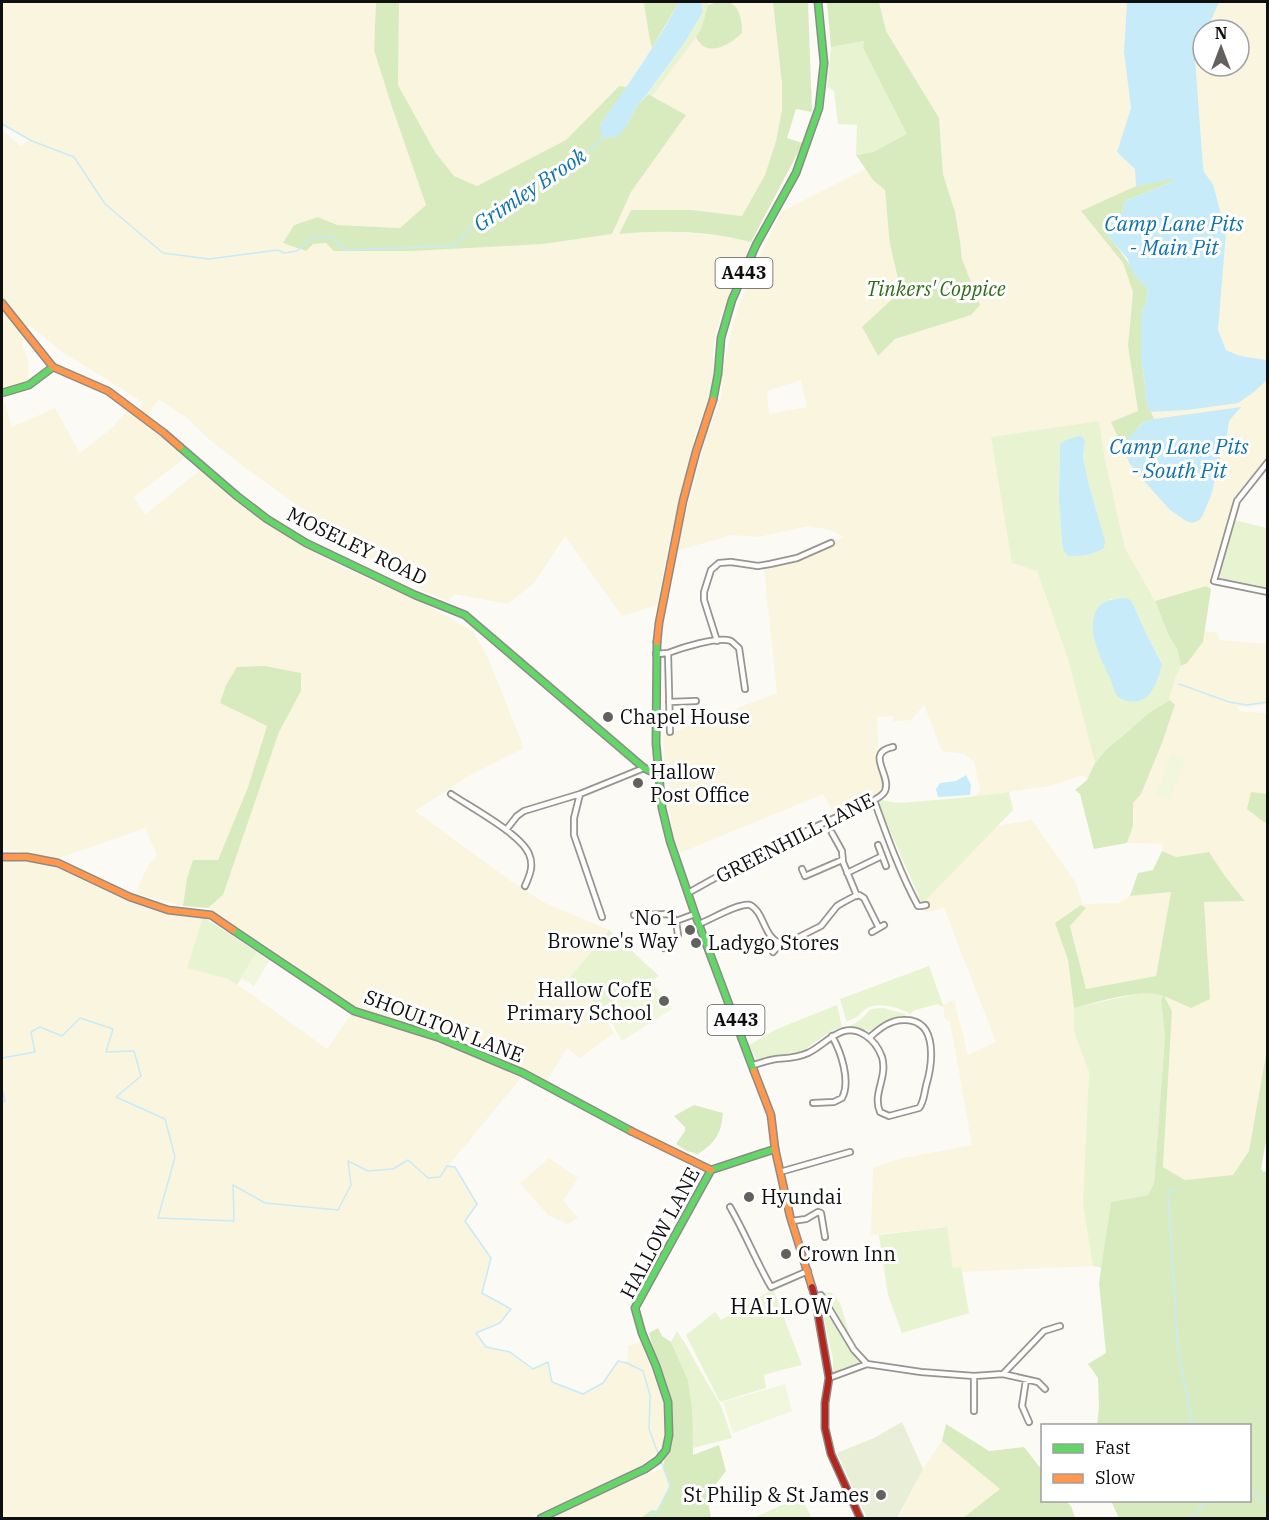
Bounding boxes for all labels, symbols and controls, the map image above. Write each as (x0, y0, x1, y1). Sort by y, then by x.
north arrow (1191, 18, 1251, 78)
text: N (1215, 23, 1227, 43)
water label: Grimley Brook (467, 141, 592, 237)
water label: Camp Lane Pits - Main Pit (1104, 209, 1244, 261)
road number: A443 (716, 258, 772, 288)
park label: Tinkers' Coppice (866, 275, 1006, 302)
water label: Camp Lane Pits - South Pit (1109, 432, 1249, 484)
street label: MOSELEY ROAD (283, 500, 432, 591)
place label: Chapel House (620, 703, 750, 730)
marker: Chapel House (601, 710, 615, 724)
place label: Hallow Post Office (650, 758, 749, 808)
marker: Hallow Post Office (631, 776, 645, 790)
street label: GREENHILL LANE (711, 786, 879, 889)
place label: No 1 Browne's Way (547, 904, 678, 954)
marker: No 1 Browne's Way (683, 923, 697, 937)
place label: Ladygo Stores (708, 929, 839, 956)
marker: Ladygo Stores (689, 936, 703, 950)
place label: Hallow CofE Primary School (506, 976, 652, 1026)
street label: SHOULTON LANE (361, 983, 528, 1068)
marker: Hallow CofE Primary School (657, 994, 671, 1008)
road number: A443 (708, 1005, 764, 1035)
street label: HALLOW LANE (614, 1162, 706, 1303)
place label: Hyundai (761, 1183, 842, 1210)
marker: Hyundai (742, 1190, 756, 1204)
place label: Crown Inn (798, 1240, 896, 1267)
marker: Crown Inn (779, 1247, 793, 1261)
district label: HALLOW (730, 1291, 834, 1320)
legend (1041, 1424, 1251, 1502)
text: Fast (1095, 1436, 1130, 1459)
text: Slow (1095, 1466, 1135, 1489)
place label: St Philip & St James (683, 1481, 869, 1508)
marker: St Philip & St James (874, 1488, 888, 1502)

